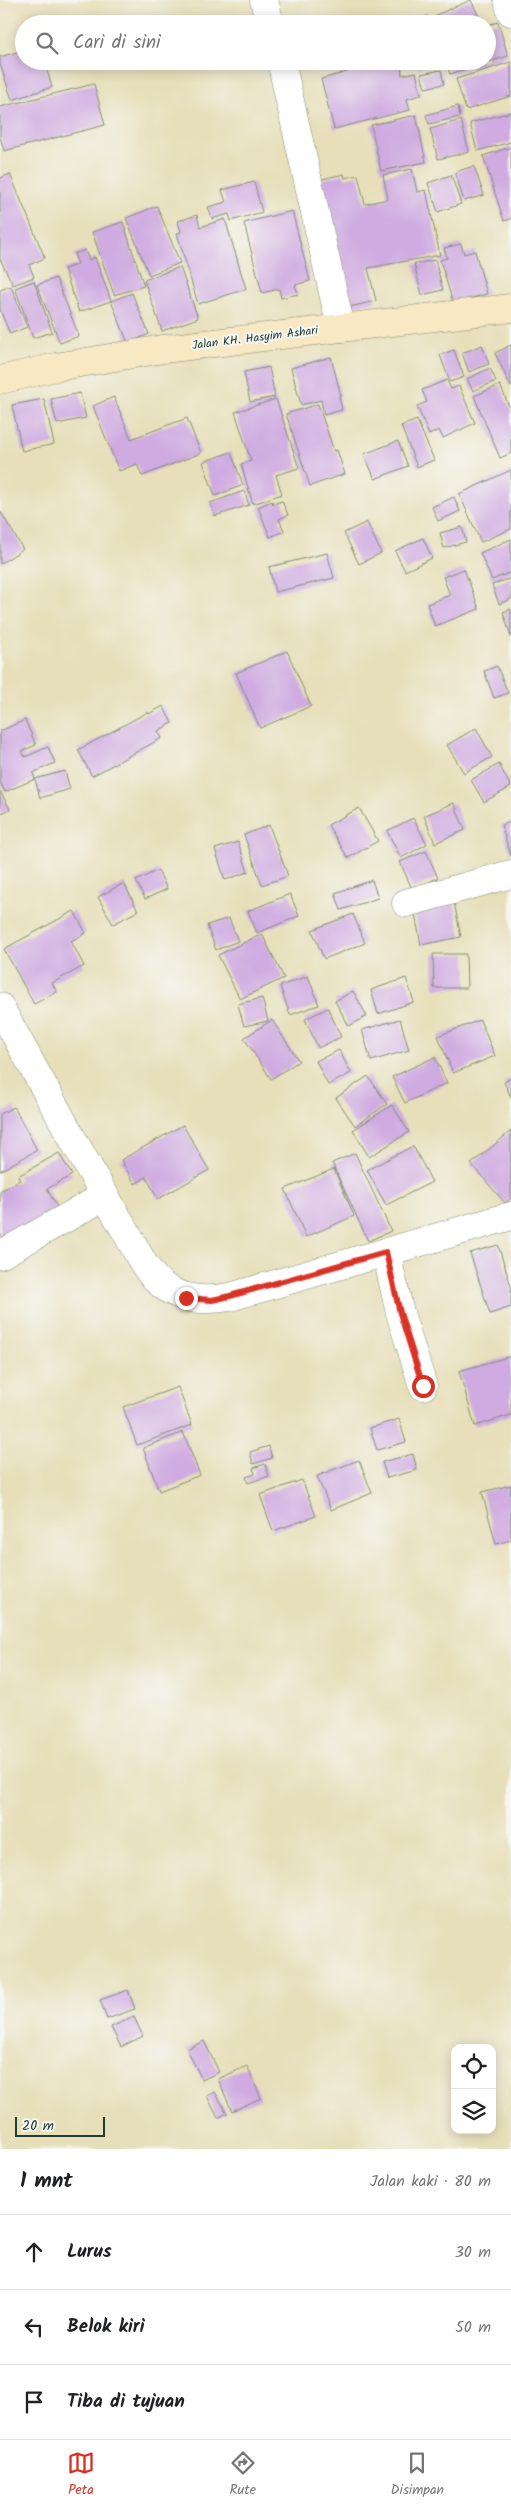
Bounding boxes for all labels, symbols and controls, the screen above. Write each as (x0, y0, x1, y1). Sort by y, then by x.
search box (15, 15, 496, 70)
text: Cari di sini (73, 28, 161, 58)
icon: search (33, 29, 61, 57)
street label: Jalan KH. Hasyim Ashari (191, 321, 320, 355)
route end (175, 1287, 198, 1310)
route start (412, 1375, 435, 1398)
map controls (451, 2044, 496, 2134)
button: locate (451, 2044, 496, 2089)
button: layers (451, 2089, 496, 2134)
scale bar (15, 2114, 105, 2137)
text: 20 m (22, 2115, 54, 2137)
text: 1 mnt (20, 2165, 73, 2198)
text: Jalan kaki · 80 m (370, 2169, 491, 2194)
text: Lurus (67, 2237, 112, 2267)
icon: ahead (20, 2238, 48, 2266)
text: 30 m (455, 2240, 491, 2265)
text: Belok kiri (67, 2312, 145, 2342)
icon: left (20, 2313, 48, 2341)
text: 50 m (455, 2315, 491, 2340)
text: Tiba di tujuan (67, 2387, 185, 2417)
icon: arrive (20, 2388, 48, 2416)
tab: Peta (67, 2449, 95, 2501)
tab: Rute (229, 2449, 257, 2501)
tab: Disimpan (391, 2449, 444, 2501)

